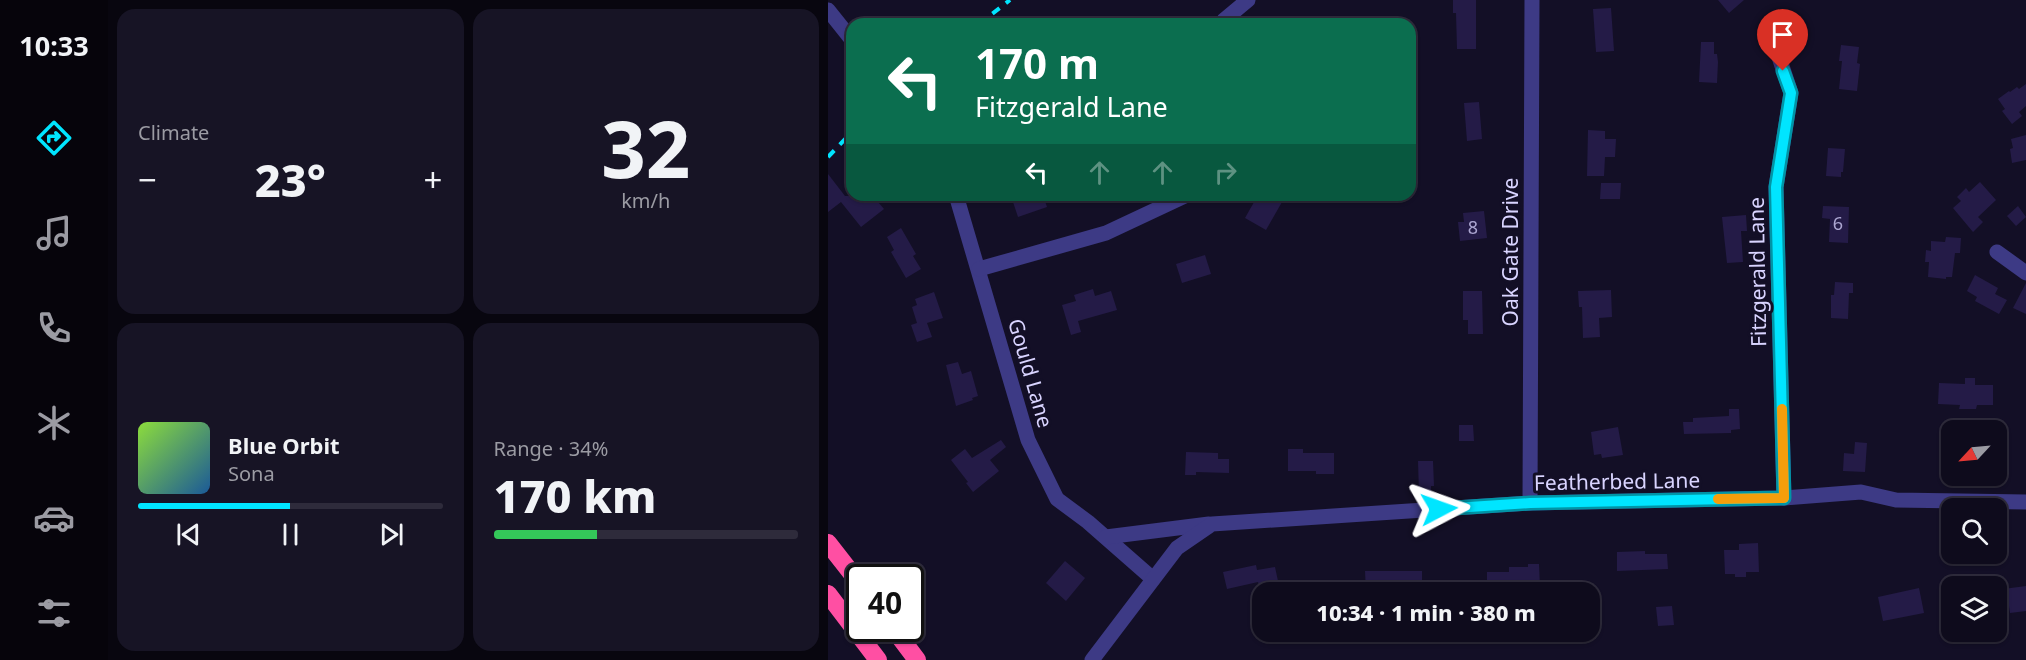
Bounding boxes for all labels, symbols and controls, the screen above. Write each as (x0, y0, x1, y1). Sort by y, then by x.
pin (1757, 9, 1808, 71)
icon: arrive (1766, 18, 1799, 51)
text: 10:33 (19, 27, 89, 64)
text: 170 m (975, 34, 1099, 91)
icon: left (876, 42, 954, 120)
text: Fitzgerald Lane (975, 88, 1168, 125)
text: 32 (601, 95, 690, 201)
icon: directions (33, 117, 75, 159)
text: Climate (138, 119, 209, 146)
text: 23° (255, 149, 326, 210)
icon: left (1020, 156, 1053, 189)
icon: ahead (1083, 156, 1116, 189)
icon: ahead (1146, 156, 1179, 189)
icon: right (1209, 156, 1242, 189)
text: − (138, 157, 157, 202)
text: + (424, 157, 443, 202)
street label: Oak Gate Drive (1496, 178, 1524, 326)
text: km/h (621, 187, 670, 214)
street label: Fitzgerald Lane (1742, 197, 1772, 347)
house number: 6 (1833, 211, 1843, 235)
icon: music (33, 212, 75, 254)
house number: 8 (1468, 215, 1478, 239)
icon: phone (33, 307, 75, 349)
street label: Gould Lane (1002, 315, 1060, 431)
icon: climate (33, 402, 75, 444)
north arrow (1941, 420, 2007, 486)
map controls (1941, 420, 2007, 642)
text: Blue Orbit (228, 430, 340, 460)
text: Range · 34% (494, 435, 608, 462)
text: Sona (228, 460, 275, 487)
text: 170 km (494, 465, 656, 526)
street label: Featherbed Lane (1534, 466, 1700, 496)
position arrow (1407, 477, 1471, 541)
icon: car (33, 497, 75, 539)
button: search (1941, 498, 2007, 564)
icon: previous (172, 518, 205, 551)
icon: pause (274, 518, 307, 551)
icon: next (375, 518, 408, 551)
speed limit sign: 40 (846, 564, 924, 642)
button: layers (1941, 576, 2007, 642)
icon: filters (33, 592, 75, 634)
text: 10:34 · 1 min · 380 m (1316, 597, 1536, 627)

